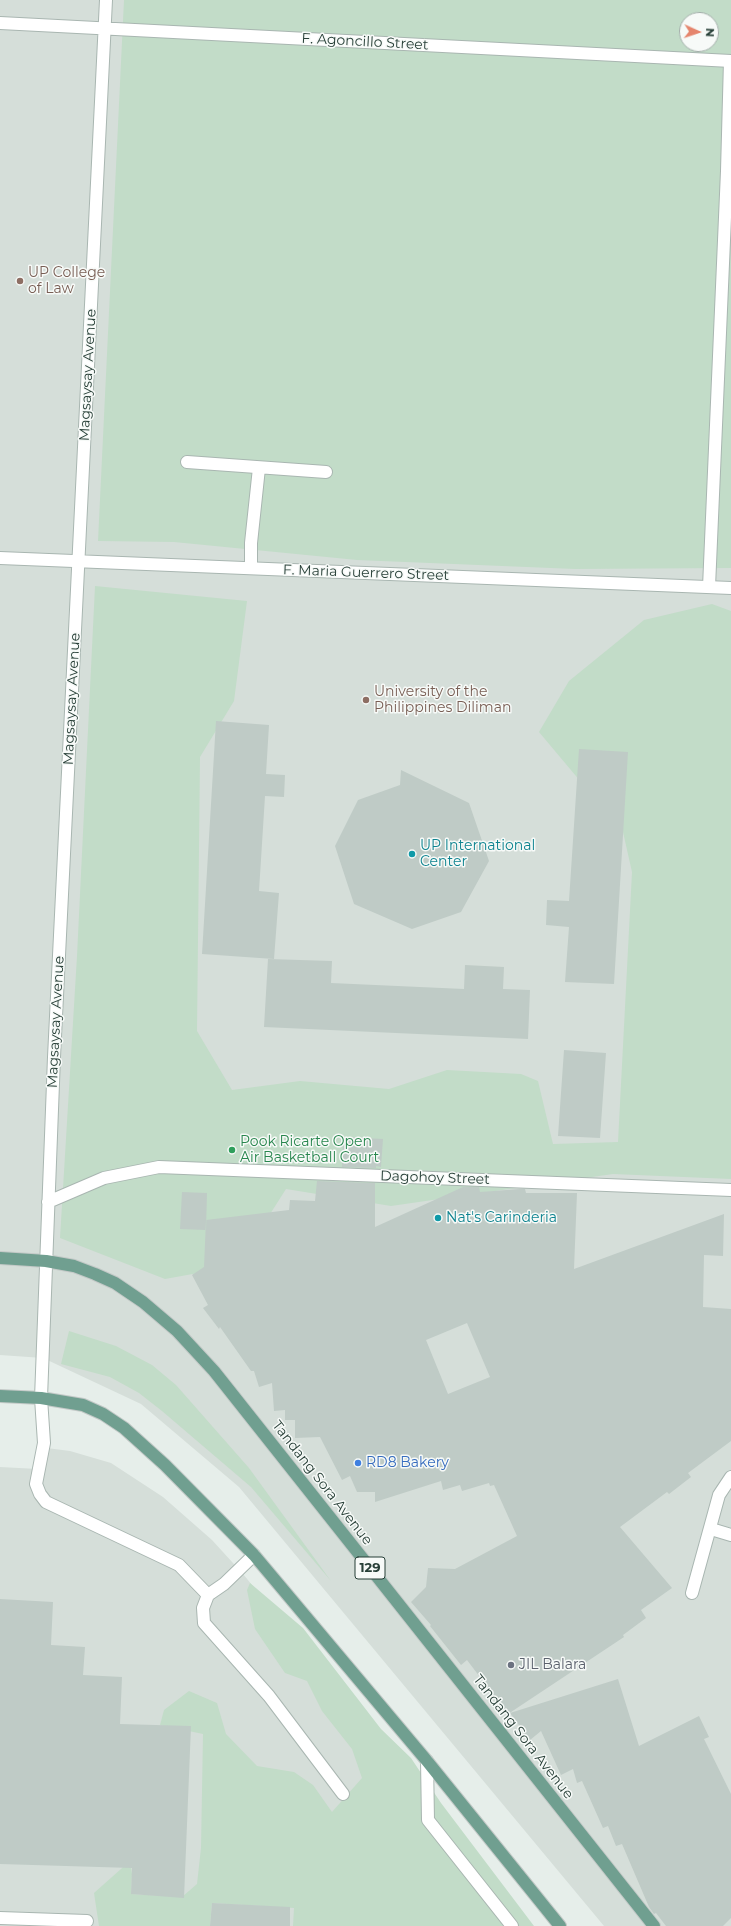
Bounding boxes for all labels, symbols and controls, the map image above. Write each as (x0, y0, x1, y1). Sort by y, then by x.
north arrow (679, 12, 719, 52)
text: N (703, 28, 717, 37)
street label: F. Agoncillo Street (301, 30, 429, 54)
place label: UP College of Law (28, 265, 105, 298)
marker: UP College of Law (15, 276, 25, 286)
street label: Magsaysay Avenue (76, 308, 100, 442)
street label: F. Maria Guerrero Street (283, 562, 449, 584)
street label: Magsaysay Avenue (60, 632, 84, 766)
place label: University of the Philippines Diliman (374, 684, 511, 716)
marker: University of the Philippines Diliman (361, 695, 371, 705)
place label: UP International Center (420, 838, 535, 870)
marker: UP International Center (407, 849, 417, 859)
street label: Magsaysay Avenue (44, 955, 68, 1089)
place label: Pook Ricarte Open Air Basketball Court (240, 1134, 379, 1166)
marker: Pook Ricarte Open Air Basketball Court (227, 1145, 237, 1155)
street label: Dagohoy Street (380, 1168, 490, 1188)
place label: Nat's Carinderia (446, 1210, 557, 1226)
marker: Nat's Carinderia (433, 1213, 443, 1223)
street label: Tandang Sora Avenue (268, 1418, 376, 1548)
place label: RD8 Bakery (366, 1455, 449, 1471)
marker: RD8 Bakery (353, 1458, 363, 1468)
road number: 129 (355, 1557, 385, 1579)
place label: JIL Balara (519, 1657, 586, 1673)
marker: JIL Balara (506, 1660, 516, 1670)
street label: Tandang Sora Avenue (469, 1672, 577, 1802)

